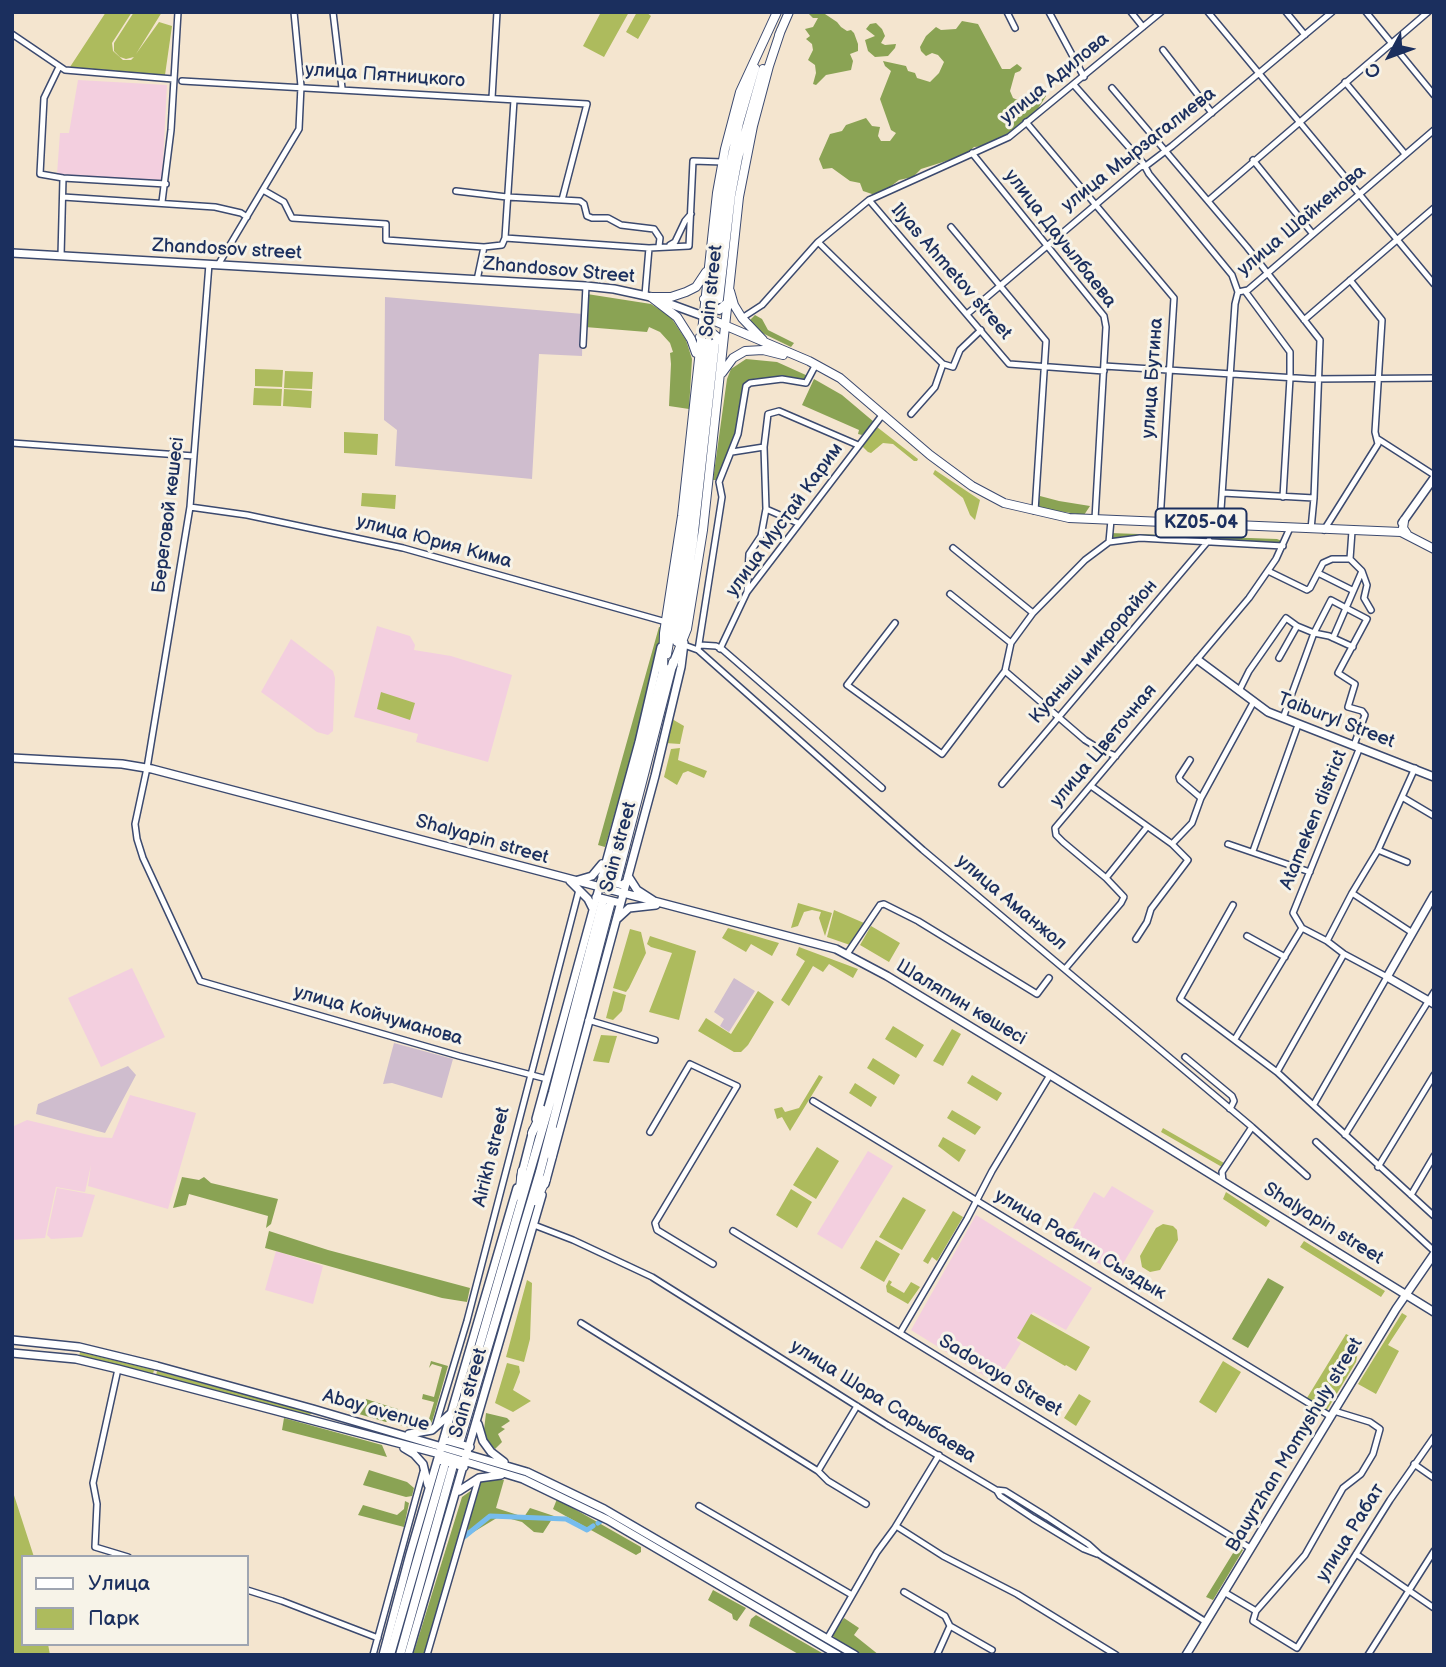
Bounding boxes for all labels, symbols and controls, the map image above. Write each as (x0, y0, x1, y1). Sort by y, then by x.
north arrow (1355, 21, 1425, 91)
street label: улица Адилова (996, 28, 1114, 130)
text: С (1361, 58, 1387, 83)
street label: улица Пятницкого (304, 59, 466, 93)
street label: улица Мырзагалиева (1057, 83, 1221, 217)
street label: улица Шайкенова (1233, 161, 1371, 281)
street label: улица Дауылбаева (999, 165, 1121, 313)
street label: Ilyas Ahmetov street (886, 199, 1016, 345)
street label: Zhandosov street (152, 235, 302, 265)
street label: Sain street (696, 244, 728, 338)
street label: Zhandosov Street (482, 253, 636, 289)
street label: улица Бутина (1137, 317, 1169, 439)
street label: Береговой көшесі (148, 436, 190, 594)
street label: улица Мустай Карим (722, 439, 848, 601)
road number: KZ05-04 (1156, 508, 1246, 538)
street label: улица Юрия Кима (354, 510, 514, 574)
street label: Куаныш микрорайон (1025, 575, 1163, 729)
street label: улица Цветочная (1046, 680, 1162, 812)
street label: Taiburyl Street (1274, 688, 1398, 754)
street label: Atameken district (1276, 747, 1352, 893)
street label: Sain street (596, 799, 642, 895)
street label: Shalyapin street (413, 810, 551, 870)
street label: улица Аманжол (951, 850, 1071, 956)
street label: Шаляпин көшесі (892, 955, 1030, 1051)
street label: улица Койчуманова (291, 981, 465, 1051)
street label: Airikh street (469, 1105, 515, 1209)
street label: Shalyapin street (1259, 1178, 1387, 1270)
street label: улица Рабиги Сыздык (990, 1185, 1170, 1305)
street label: Sadovaya Street (934, 1330, 1066, 1422)
street label: Bauyrzhan Momyshuly street (1222, 1334, 1368, 1556)
street label: улица Шора Сарыбаева (786, 1335, 980, 1469)
street label: Sain street (445, 1345, 493, 1441)
street label: Abay avenue (320, 1385, 432, 1437)
street label: улица Рабат (1312, 1480, 1390, 1586)
legend (21, 1555, 248, 1646)
text: Улица (88, 1571, 150, 1596)
text: Парк (88, 1606, 139, 1631)

